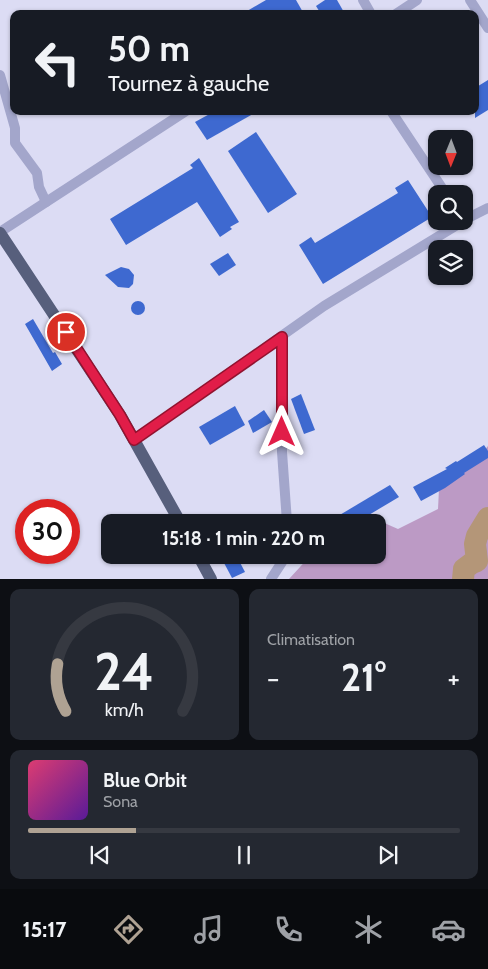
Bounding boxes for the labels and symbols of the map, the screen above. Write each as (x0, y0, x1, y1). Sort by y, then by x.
north arrow (428, 130, 472, 175)
pin (45, 311, 87, 353)
position arrow (255, 405, 307, 457)
speed limit sign: 30 (15, 499, 80, 564)

